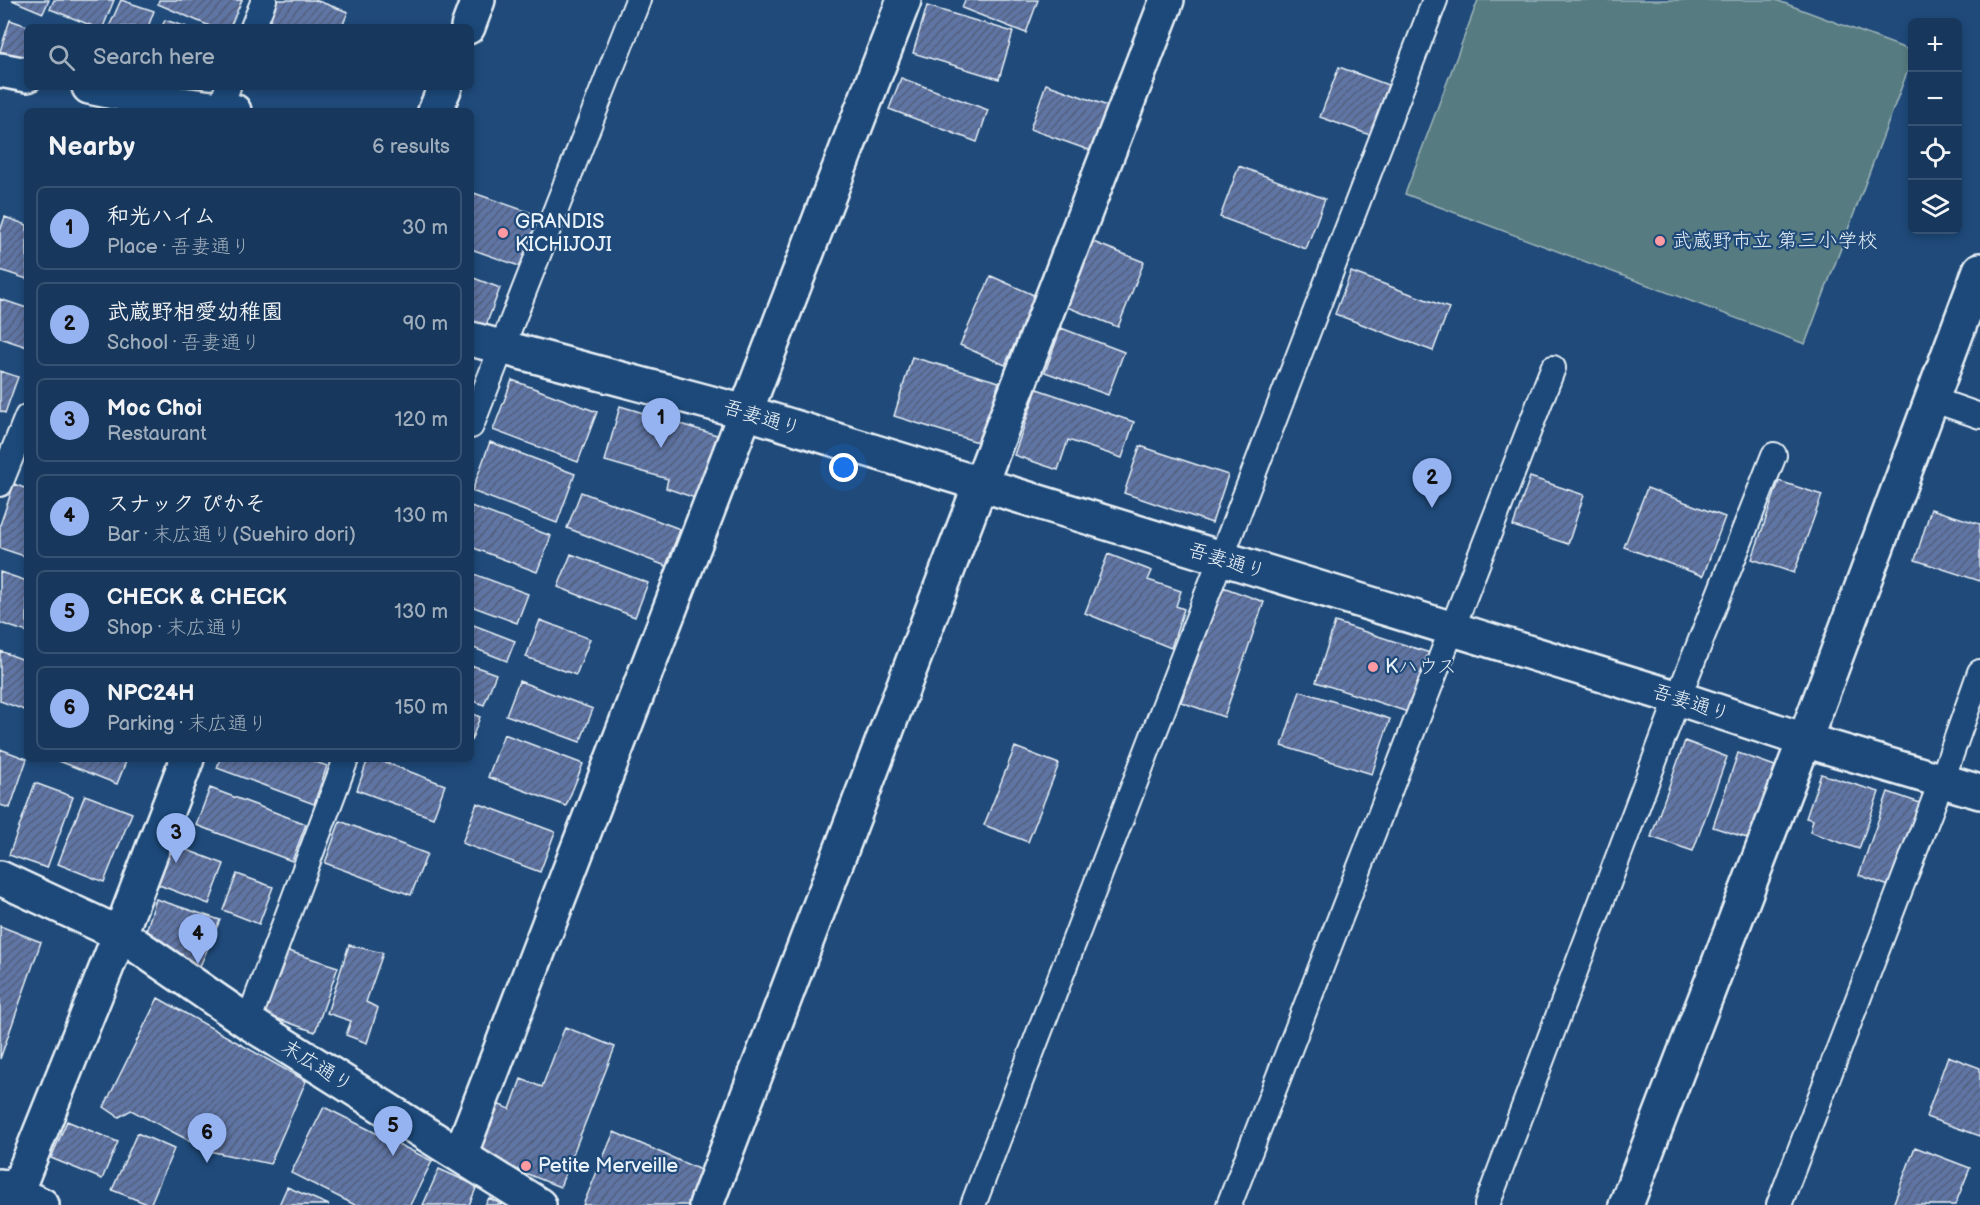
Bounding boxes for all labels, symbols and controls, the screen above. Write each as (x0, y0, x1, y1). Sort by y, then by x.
map controls (1908, 18, 1962, 234)
button: + (1908, 18, 1962, 72)
search box (24, 24, 474, 90)
icon: search (45, 41, 78, 74)
text: Search here (93, 44, 215, 71)
button: − (1908, 72, 1962, 126)
button: locate (1908, 126, 1962, 180)
text: Nearby (48, 132, 135, 163)
text: 6 results (372, 135, 450, 159)
button: layers (1908, 180, 1962, 234)
text: 和光ハイム (107, 203, 216, 230)
place label: GRANDIS KICHIJOJI (515, 210, 612, 257)
text: 1 (65, 216, 74, 240)
text: 30 m (402, 216, 448, 240)
marker: GRANDIS KICHIJOJI (496, 226, 510, 240)
place label: 武蔵野市立 第三小学校 (1672, 229, 1877, 253)
marker: 武蔵野市立 第三小学校 (1653, 234, 1667, 248)
text: Place · 吾妻通り (107, 235, 251, 259)
text: 武蔵野相愛幼稚園 (107, 299, 283, 326)
text: 2 (64, 312, 75, 336)
text: 90 m (403, 312, 448, 336)
text: School · 吾妻通り (107, 331, 261, 355)
text: Moc Choi (107, 395, 202, 422)
street label: 吾妻通り (720, 395, 804, 441)
pin: 1 (642, 398, 680, 448)
text: 3 (64, 408, 75, 432)
text: 120 m (395, 408, 448, 432)
text: Restaurant (107, 422, 207, 446)
your location (829, 453, 858, 482)
pin: 2 (1412, 458, 1452, 508)
text: スナック ぴかそ (107, 491, 267, 518)
text: 4 (64, 504, 75, 528)
text: 130 m (394, 504, 448, 528)
text: Bar · 末広通り(Suehiro dori) (107, 523, 356, 547)
street label: 吾妻通り (1185, 538, 1269, 584)
text: CHECK & CHECK (107, 584, 287, 611)
text: 5 (64, 600, 75, 624)
text: 130 m (394, 600, 448, 624)
text: Shop · 末広通り (107, 616, 246, 640)
place label: Kハウス (1385, 655, 1457, 679)
marker: Kハウス (1366, 660, 1380, 674)
street label: 吾妻通り (1649, 679, 1733, 727)
text: NPC24H (107, 680, 194, 707)
text: 6 (63, 696, 76, 720)
text: 150 m (395, 696, 448, 720)
text: Parking · 末広通り (107, 712, 268, 736)
pin: 3 (156, 814, 195, 863)
pin: 4 (178, 914, 218, 964)
street label: 末広通り (277, 1035, 357, 1097)
pin: 5 (374, 1106, 412, 1156)
pin: 6 (188, 1114, 226, 1163)
place label: Petite Merveille (538, 1154, 678, 1178)
marker: Petite Merveille (519, 1159, 533, 1173)

